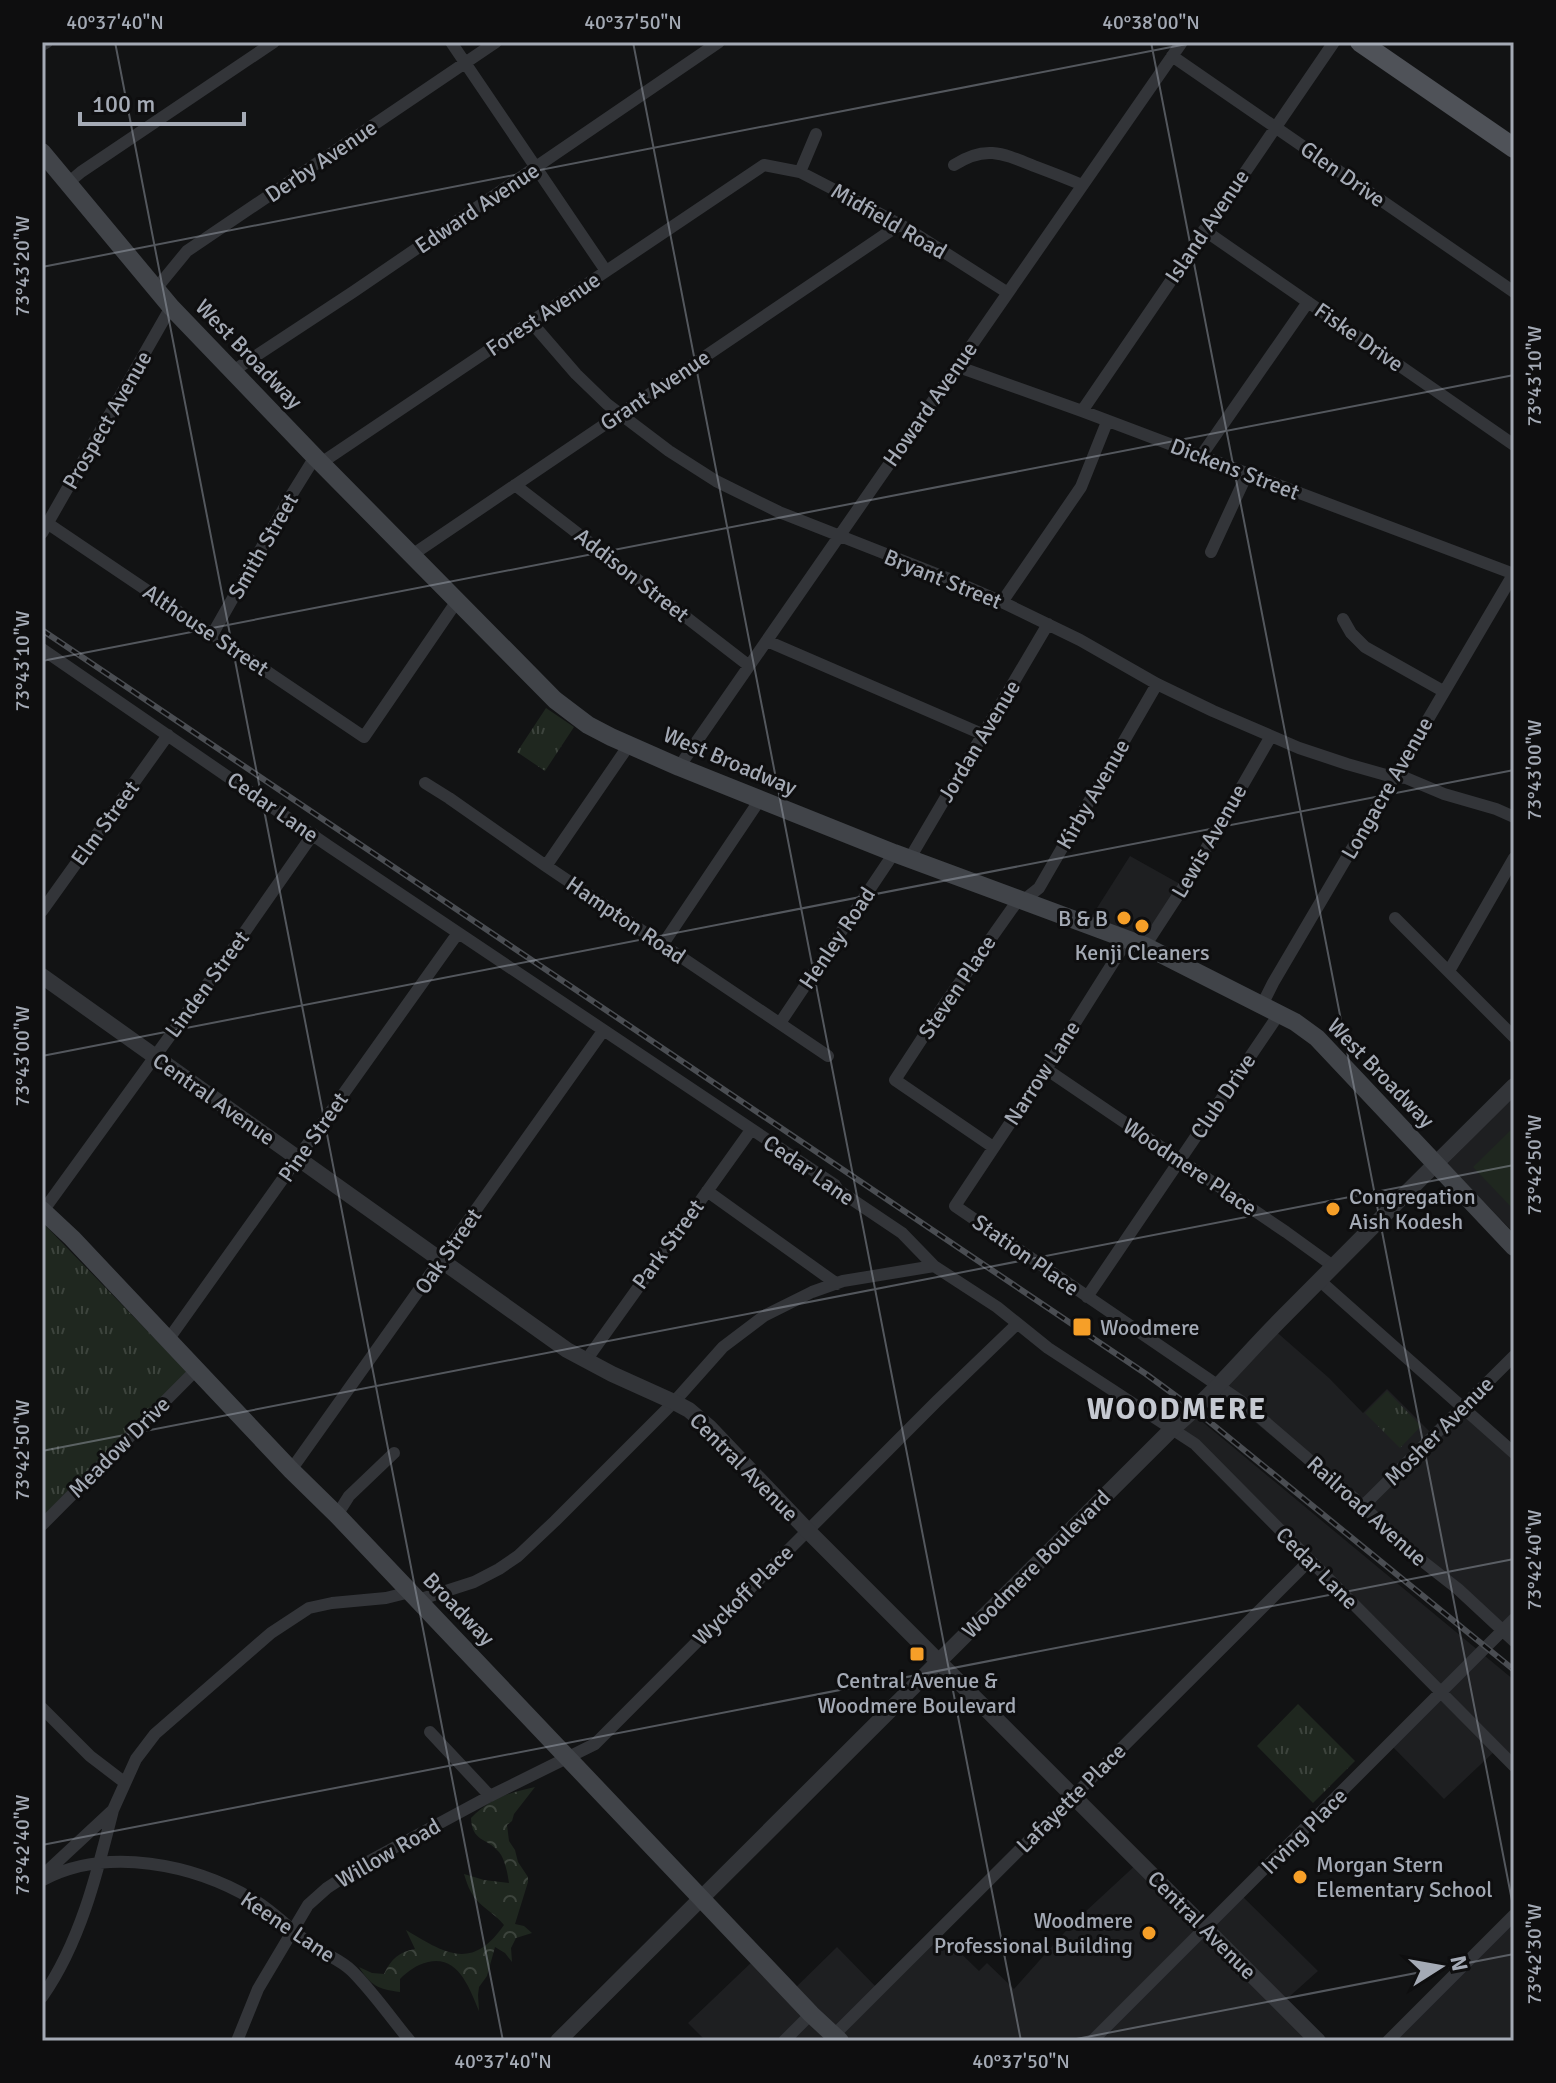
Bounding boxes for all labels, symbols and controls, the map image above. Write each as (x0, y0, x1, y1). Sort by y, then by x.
text: 40°37'40"N (66, 10, 164, 35)
text: 40°37'50"N (584, 10, 682, 35)
text: 40°38'00"N (1102, 10, 1200, 35)
scale bar (80, 76, 244, 126)
text: 100 m (92, 89, 155, 119)
street label: Derby Avenue (260, 114, 382, 208)
street label: Glen Drive (1295, 135, 1391, 213)
street label: Edward Avenue (410, 157, 544, 259)
street label: Island Avenue (1159, 164, 1255, 288)
street label: Midfield Road (826, 177, 952, 265)
text: 73°43'20"W (10, 215, 35, 317)
street label: Forest Avenue (481, 266, 605, 362)
street label: West Broadway (190, 293, 309, 415)
street label: Fiske Drive (1309, 296, 1409, 378)
text: 73°43'10"W (1522, 325, 1547, 427)
street label: Howard Avenue (877, 336, 983, 472)
street label: Grant Avenue (595, 343, 715, 437)
street label: Prospect Avenue (56, 346, 158, 494)
street label: Dickens Street (1167, 432, 1304, 506)
street label: Smith Street (222, 488, 304, 604)
street label: Addison Street (569, 522, 695, 628)
street label: Bryant Street (880, 543, 1006, 615)
street label: Althouse Street (138, 578, 274, 682)
text: 73°43'10"W (10, 610, 35, 712)
street label: Jordan Avenue (932, 675, 1026, 807)
street label: Longacre Avenue (1335, 712, 1439, 864)
text: 73°43'00"W (1522, 719, 1547, 821)
street label: West Broadway (659, 721, 802, 802)
street label: Kirby Avenue (1051, 734, 1135, 854)
street label: Cedar Lane (222, 766, 324, 848)
street label: Elm Street (65, 775, 145, 871)
street label: Lewis Avenue (1166, 779, 1252, 903)
street label: Hampton Road (561, 870, 691, 970)
street label: Henley Road (793, 882, 881, 994)
place label: B & B (1058, 905, 1108, 932)
marker: B & B (1115, 909, 1133, 927)
marker: Kenji Cleaners (1133, 917, 1151, 935)
street label: Linden Street (159, 925, 255, 1043)
street label: Steven Place (912, 930, 1002, 1044)
place label: Kenji Cleaners (1074, 939, 1210, 966)
text: 73°43'00"W (10, 1005, 35, 1107)
street label: West Broadway (1322, 1012, 1441, 1134)
street label: Narrow Lane (998, 1016, 1086, 1130)
street label: Central Avenue (148, 1047, 280, 1151)
street label: Club Drive (1185, 1048, 1261, 1144)
street label: Pine Street (272, 1087, 354, 1187)
street label: Woodmere Place (1118, 1112, 1262, 1222)
text: 73°42'50"W (1522, 1114, 1547, 1216)
street label: Cedar Lane (758, 1129, 860, 1211)
place label: Congregation Aish Kodesh (1349, 1183, 1476, 1235)
street label: Park Street (626, 1194, 710, 1294)
marker: Congregation Aish Kodesh (1324, 1200, 1342, 1218)
street label: Oak Street (409, 1203, 487, 1299)
street label: Station Place (967, 1208, 1085, 1302)
place label: Woodmere (1100, 1314, 1200, 1341)
marker: Woodmere (1071, 1316, 1093, 1338)
street label: Mosher Avenue (1379, 1371, 1499, 1491)
street label: Meadow Drive (63, 1391, 175, 1503)
district label: WOODMERE (1087, 1391, 1267, 1428)
text: 73°42'50"W (10, 1399, 35, 1501)
street label: Central Avenue (684, 1407, 804, 1527)
street label: Railroad Avenue (1301, 1450, 1433, 1572)
street label: Woodmere Boulevard (956, 1484, 1116, 1644)
text: 73°42'40"W (1522, 1509, 1547, 1611)
street label: Cedar Lane (1270, 1521, 1364, 1615)
street label: Wyckoff Place (687, 1539, 799, 1651)
street label: Broadway (417, 1567, 501, 1652)
marker: Central Avenue & Woodmere Boulevard (908, 1645, 926, 1663)
place label: Central Avenue & Woodmere Boulevard (818, 1667, 1016, 1719)
street label: Lafayette Place (1011, 1738, 1131, 1858)
street label: Irving Place (1255, 1782, 1353, 1880)
text: 73°42'40"W (10, 1794, 35, 1896)
street label: Willow Road (331, 1812, 445, 1894)
place label: Morgan Stern Elementary School (1316, 1851, 1493, 1903)
street label: Central Avenue (1142, 1865, 1262, 1985)
marker: Morgan Stern Elementary School (1291, 1868, 1309, 1886)
street label: Keene Lane (236, 1886, 340, 1968)
text: 73°42'30"W (1522, 1903, 1547, 2005)
place label: Woodmere Professional Building (934, 1907, 1133, 1959)
marker: Woodmere Professional Building (1140, 1924, 1158, 1942)
north arrow (1400, 1927, 1480, 2007)
text: N (1444, 1953, 1474, 1973)
text: 40°37'40"N (454, 2049, 552, 2074)
text: 40°37'50"N (972, 2049, 1070, 2074)

